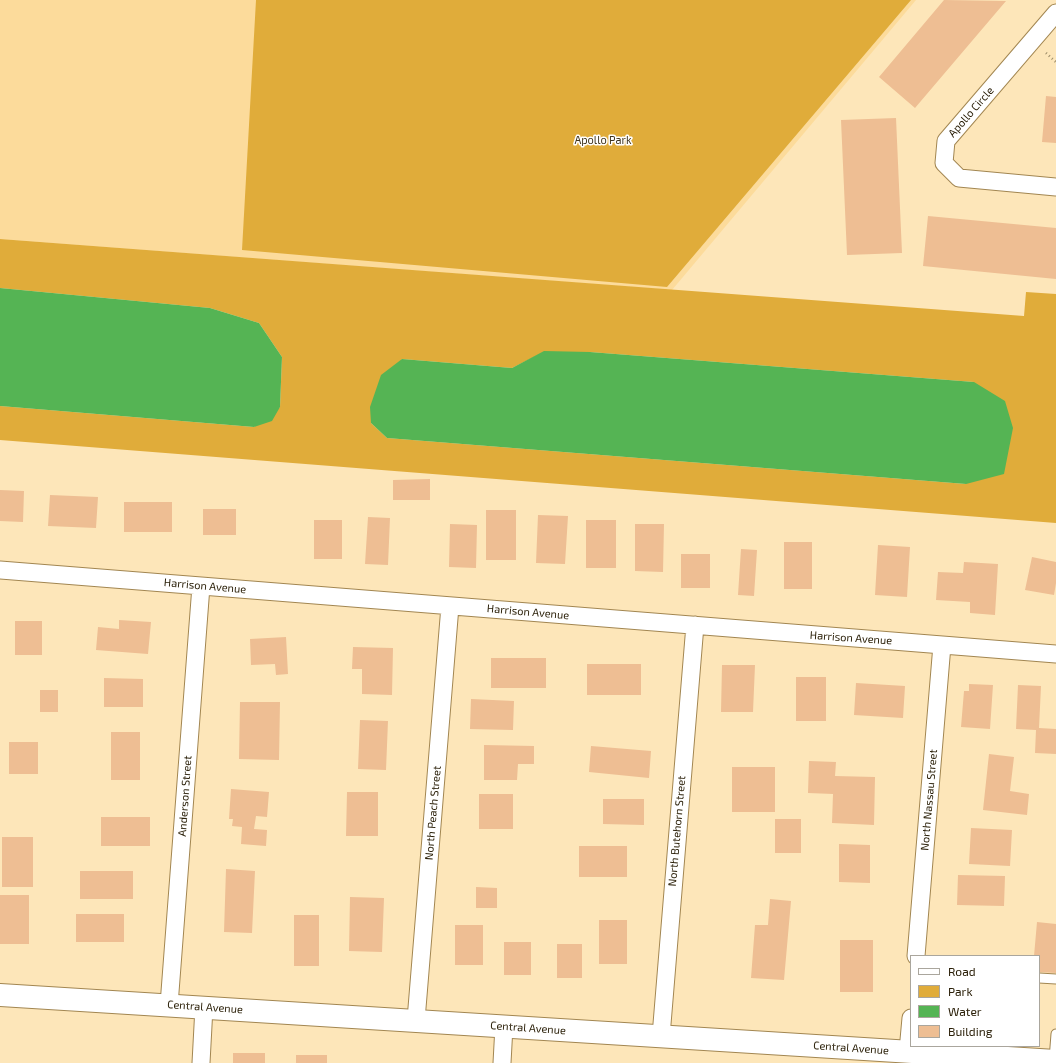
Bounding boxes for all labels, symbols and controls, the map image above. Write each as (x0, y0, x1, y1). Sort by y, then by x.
street label: Apollo Circle (946, 84, 996, 140)
park label: Apollo Park (574, 133, 632, 147)
street label: Harrison Avenue (163, 576, 247, 596)
street label: Harrison Avenue (486, 602, 570, 622)
street label: Harrison Avenue (809, 629, 893, 647)
street label: North Nassau Street (918, 749, 940, 851)
street label: Anderson Street (176, 755, 194, 837)
street label: North Peach Street (422, 765, 444, 861)
street label: North Butehorn Street (666, 775, 688, 887)
legend (910, 955, 1040, 1047)
text: Road (948, 964, 976, 978)
text: Park (948, 984, 973, 998)
street label: Central Avenue (167, 998, 243, 1016)
text: Water (948, 1004, 982, 1018)
street label: Central Avenue (490, 1019, 566, 1037)
text: Building (948, 1024, 992, 1038)
street label: Central Avenue (813, 1039, 889, 1057)

